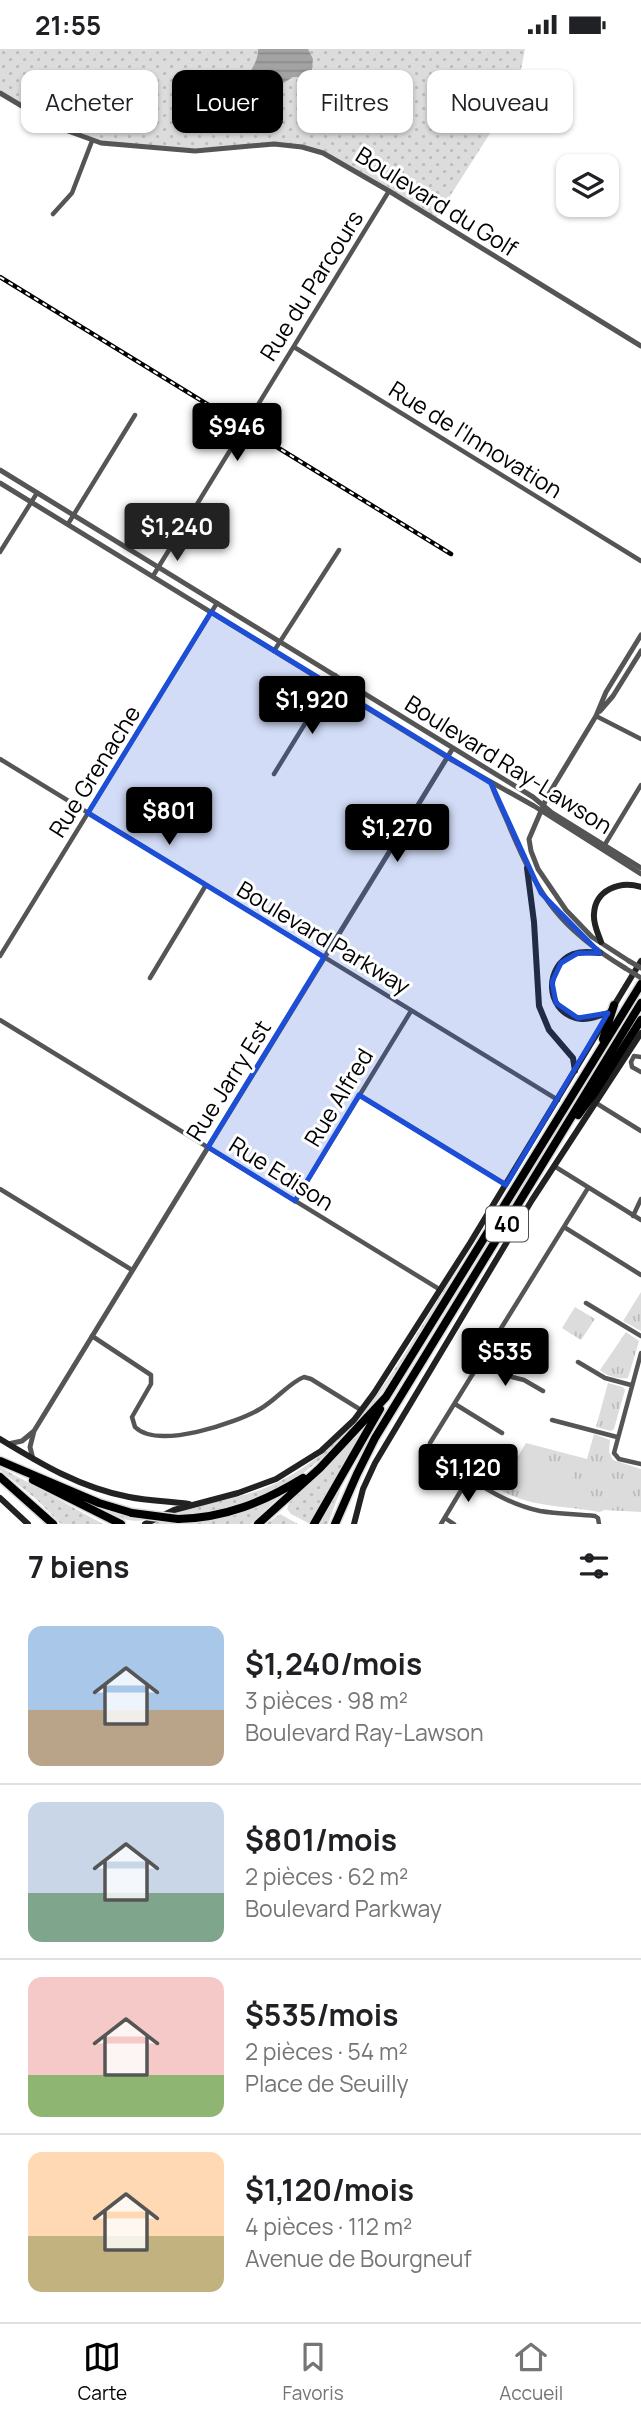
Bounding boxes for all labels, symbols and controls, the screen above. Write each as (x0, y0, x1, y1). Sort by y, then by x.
text: 21:55 (35, 7, 101, 43)
chip: Acheter (21, 70, 158, 133)
chip: Louer (172, 70, 283, 133)
chip: Filtres (297, 70, 413, 133)
chip: Nouveau (427, 70, 573, 133)
street label: Boulevard du Golf (350, 138, 524, 264)
map controls (556, 154, 619, 217)
button: layers (556, 154, 619, 217)
street label: Rue du Parcours (252, 204, 370, 366)
street label: Rue de l'Innovation (383, 373, 569, 505)
pin: $946 (196, 403, 278, 463)
text: $946 (208, 410, 266, 442)
pin: $1,240 (120, 503, 234, 563)
text: $1,240 (141, 510, 213, 542)
pin: $1,920 (255, 677, 369, 736)
text: $1,920 (275, 683, 349, 715)
street label: Boulevard Ray-Lawson (399, 687, 619, 841)
street label: Rue Grenache (41, 699, 147, 843)
pin: $801 (128, 787, 210, 847)
text: $801 (142, 794, 196, 826)
pin: $1,270 (340, 805, 454, 864)
text: $1,270 (361, 811, 433, 843)
street label: Boulevard Parkway (231, 873, 417, 1001)
street label: Rue Jarry Est (178, 1013, 278, 1147)
street label: Rue Alfred (296, 1042, 380, 1152)
street label: Rue Edison (224, 1128, 340, 1218)
road number: 40 (486, 1207, 528, 1241)
pin: $535 (464, 1329, 546, 1388)
text: $535 (478, 1335, 532, 1367)
pin: $1,120 (411, 1445, 525, 1504)
text: $1,120 (435, 1451, 501, 1483)
text: 7 biens (28, 1546, 130, 1587)
icon: filters (575, 1547, 613, 1585)
text: $1,240/mois (245, 1643, 422, 1684)
icon: home (84, 1654, 168, 1738)
text: 3 pièces · 98 m² (245, 1684, 408, 1716)
text: Boulevard Ray-Lawson (245, 1716, 484, 1748)
text: $801/mois (245, 1819, 397, 1860)
icon: home (84, 1830, 168, 1914)
text: 2 pièces · 62 m² (245, 1860, 408, 1892)
text: Boulevard Parkway (245, 1892, 442, 1924)
text: $535/mois (245, 1994, 398, 2035)
icon: home (84, 2005, 168, 2089)
text: 2 pièces · 54 m² (245, 2035, 408, 2067)
text: Place de Seuilly (245, 2067, 409, 2099)
text: $1,120/mois (245, 2169, 414, 2210)
icon: home (84, 2180, 168, 2264)
text: 4 pièces · 112 m² (245, 2210, 412, 2242)
text: Avenue de Bourgneuf (245, 2242, 472, 2274)
tab: Carte (78, 2338, 127, 2406)
tab: Favoris (283, 2338, 344, 2406)
tab: Accueil (499, 2338, 563, 2406)

